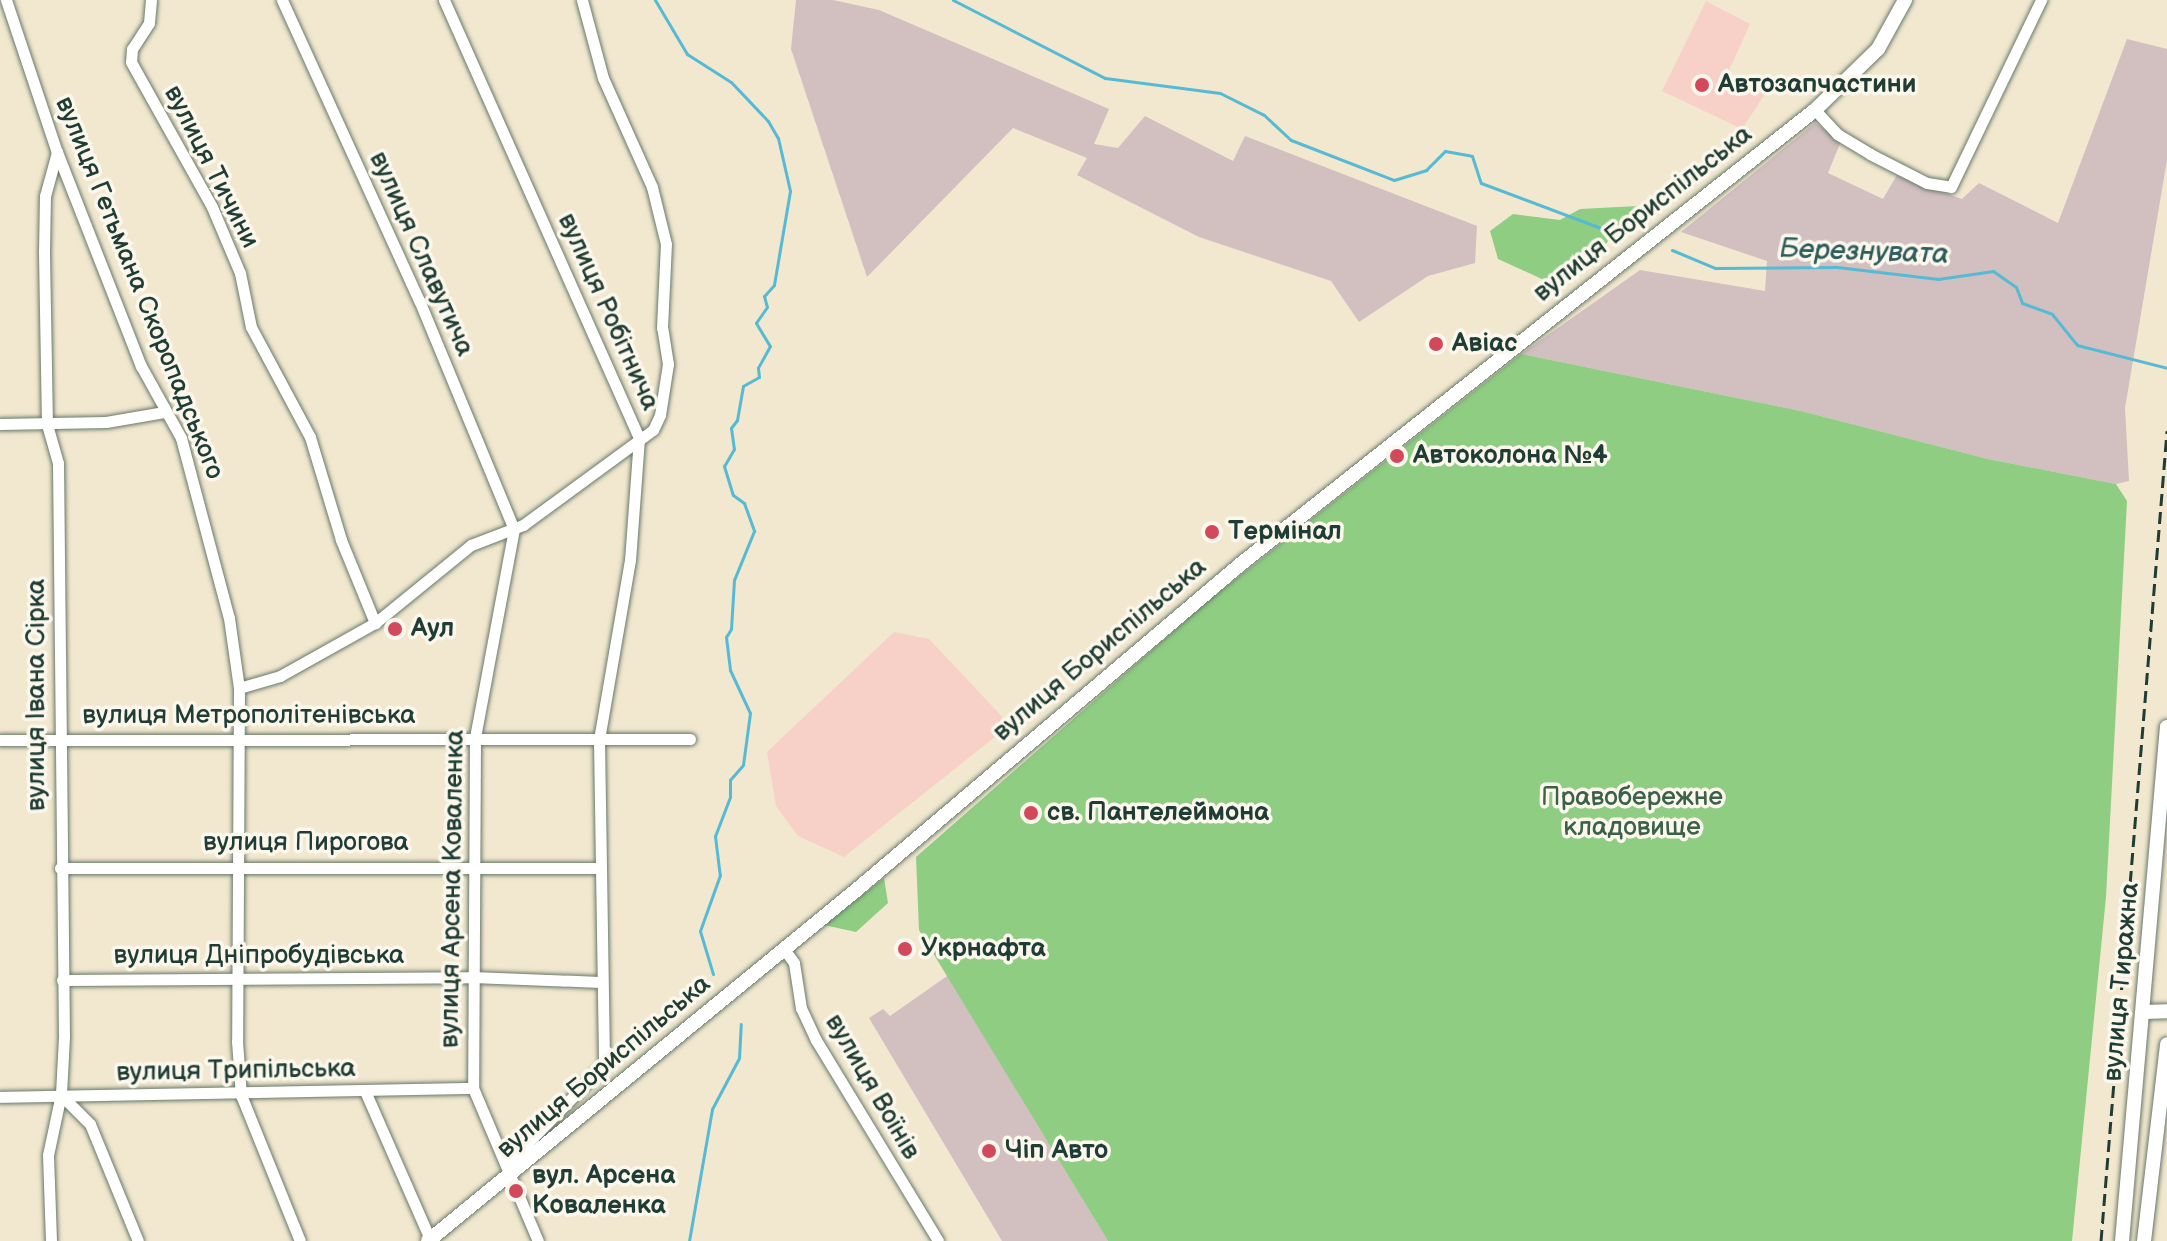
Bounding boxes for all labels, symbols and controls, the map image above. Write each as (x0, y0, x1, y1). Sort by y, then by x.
place label: Автозапчастини (1718, 69, 1916, 101)
marker: Автозапчастини (1693, 76, 1711, 94)
street label: вулиця Тичини (157, 80, 265, 254)
street label: вулиця Гетьмана Скоропадського (48, 92, 230, 484)
street label: вулиця Бориспільська (1528, 119, 1758, 309)
street label: вулиця Славутича (362, 147, 480, 361)
street label: вулиця Робітнича (551, 209, 665, 415)
water label: Березнувата (1779, 232, 1949, 272)
place label: Авіас (1452, 328, 1517, 360)
marker: Авіас (1427, 335, 1445, 353)
place label: Автоколона №4 (1413, 440, 1608, 472)
marker: Автоколона №4 (1388, 447, 1406, 465)
place label: Термінал (1228, 516, 1342, 548)
marker: Термінал (1203, 523, 1221, 541)
street label: вулиця Бориспільська (987, 552, 1213, 748)
street label: вулиця Івана Сірка (21, 579, 53, 811)
place label: Аул (411, 613, 454, 645)
marker: Аул (386, 620, 404, 638)
street label: вулиця Метрополітенівська (82, 700, 416, 732)
street label: вулиця Арсена Коваленка (435, 730, 471, 1048)
park label: Правобережне кладовище (1541, 782, 1723, 844)
place label: св. Пантелеймона (1047, 797, 1269, 829)
marker: св. Пантелеймона (1022, 804, 1040, 822)
street label: вулиця Пирогова (203, 827, 409, 859)
street label: вулиця Тиражна (2098, 881, 2146, 1083)
place label: Укрнафта (921, 933, 1046, 965)
street label: вулиця Дніпробудівська (114, 940, 404, 972)
marker: Укрнафта (896, 940, 914, 958)
street label: вулиця Бориспільська (491, 969, 717, 1165)
street label: вулиця Воїнів (818, 1009, 926, 1165)
street label: вулиця Трипільська (116, 1053, 356, 1089)
place label: Чіп Авто (1005, 1135, 1108, 1167)
marker: Чіп Авто (980, 1142, 998, 1160)
place label: вул. Арсена Коваленка (532, 1160, 675, 1222)
marker: вул. Арсена Коваленка (507, 1182, 525, 1200)

